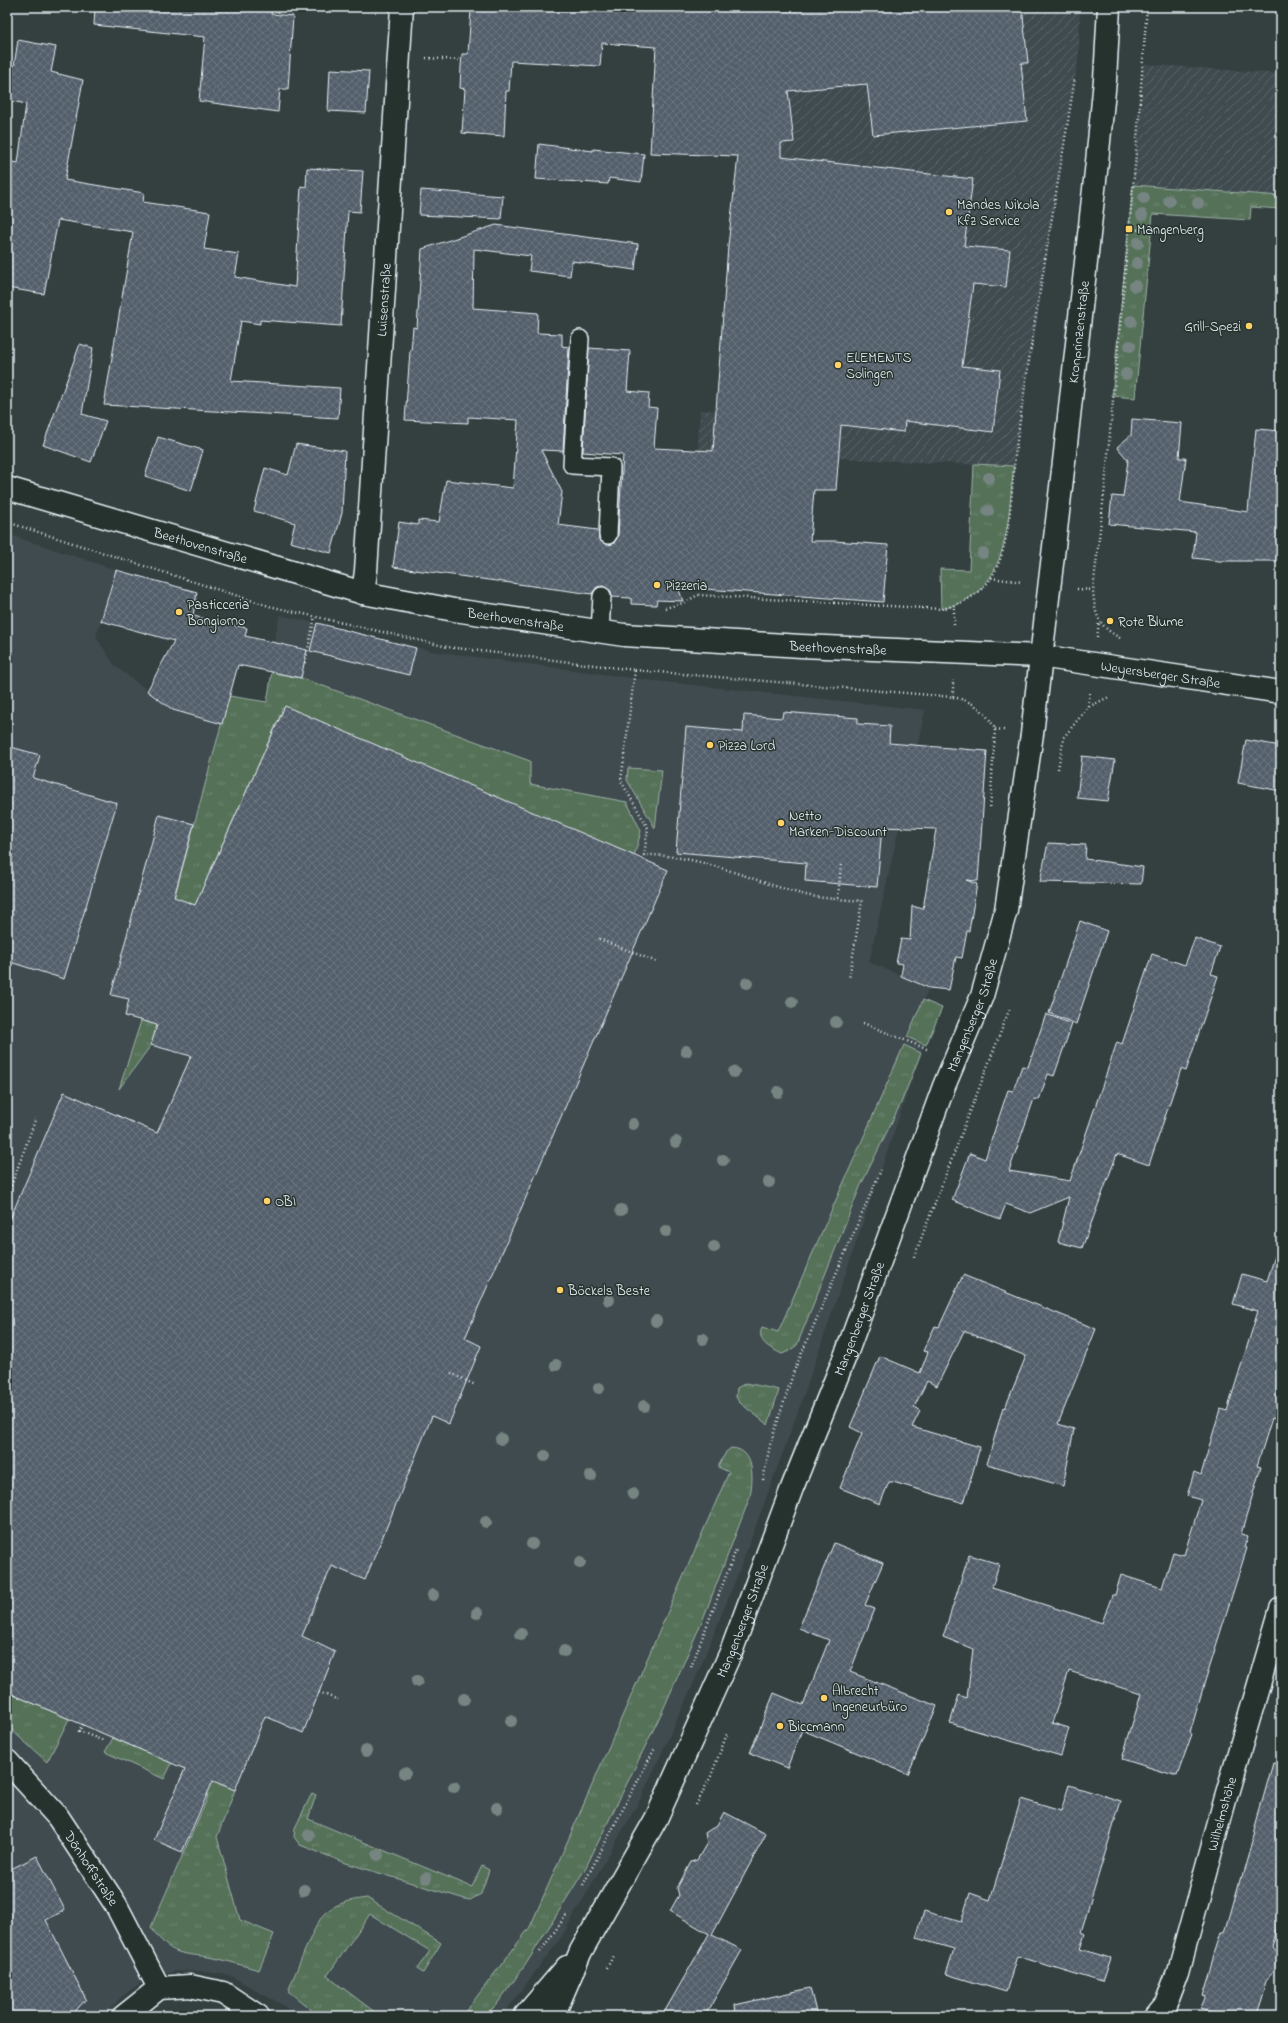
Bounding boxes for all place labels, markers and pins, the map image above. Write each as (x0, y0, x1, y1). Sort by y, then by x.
place label: Mandes Nikola Kfz Service (957, 195, 1040, 232)
marker: Mandes Nikola Kfz Service (944, 207, 954, 217)
place label: Mangenberg (1137, 220, 1204, 242)
marker: Mangenberg (1124, 224, 1134, 234)
place label: Grill-Spezi (1184, 317, 1241, 338)
marker: Grill-Spezi (1244, 321, 1254, 331)
place label: ELEMENTS Solingen (846, 348, 912, 386)
marker: ELEMENTS Solingen (833, 360, 843, 370)
place label: Pizzeria (665, 576, 707, 597)
marker: Pizzeria (652, 580, 662, 590)
place label: Pasticceria Bongiorno (186, 595, 249, 633)
marker: Pasticceria Bongiorno (174, 607, 184, 617)
place label: Rote Blume (1118, 612, 1184, 633)
marker: Rote Blume (1105, 616, 1115, 626)
place label: Pizza Lord (718, 736, 775, 757)
marker: Pizza Lord (705, 740, 715, 750)
place label: Netto Marken-Discount (789, 806, 887, 843)
marker: Netto Marken-Discount (776, 818, 786, 828)
place label: OBI (275, 1192, 296, 1213)
marker: OBI (262, 1196, 272, 1206)
place label: Böckels Beste (567, 1281, 651, 1302)
marker: Böckels Beste (555, 1285, 565, 1295)
place label: Albrecht Ingeneurbüro (832, 1681, 907, 1719)
marker: Albrecht Ingeneurbüro (819, 1693, 829, 1703)
place label: Biccmann (787, 1717, 845, 1738)
marker: Biccmann (775, 1721, 785, 1731)

